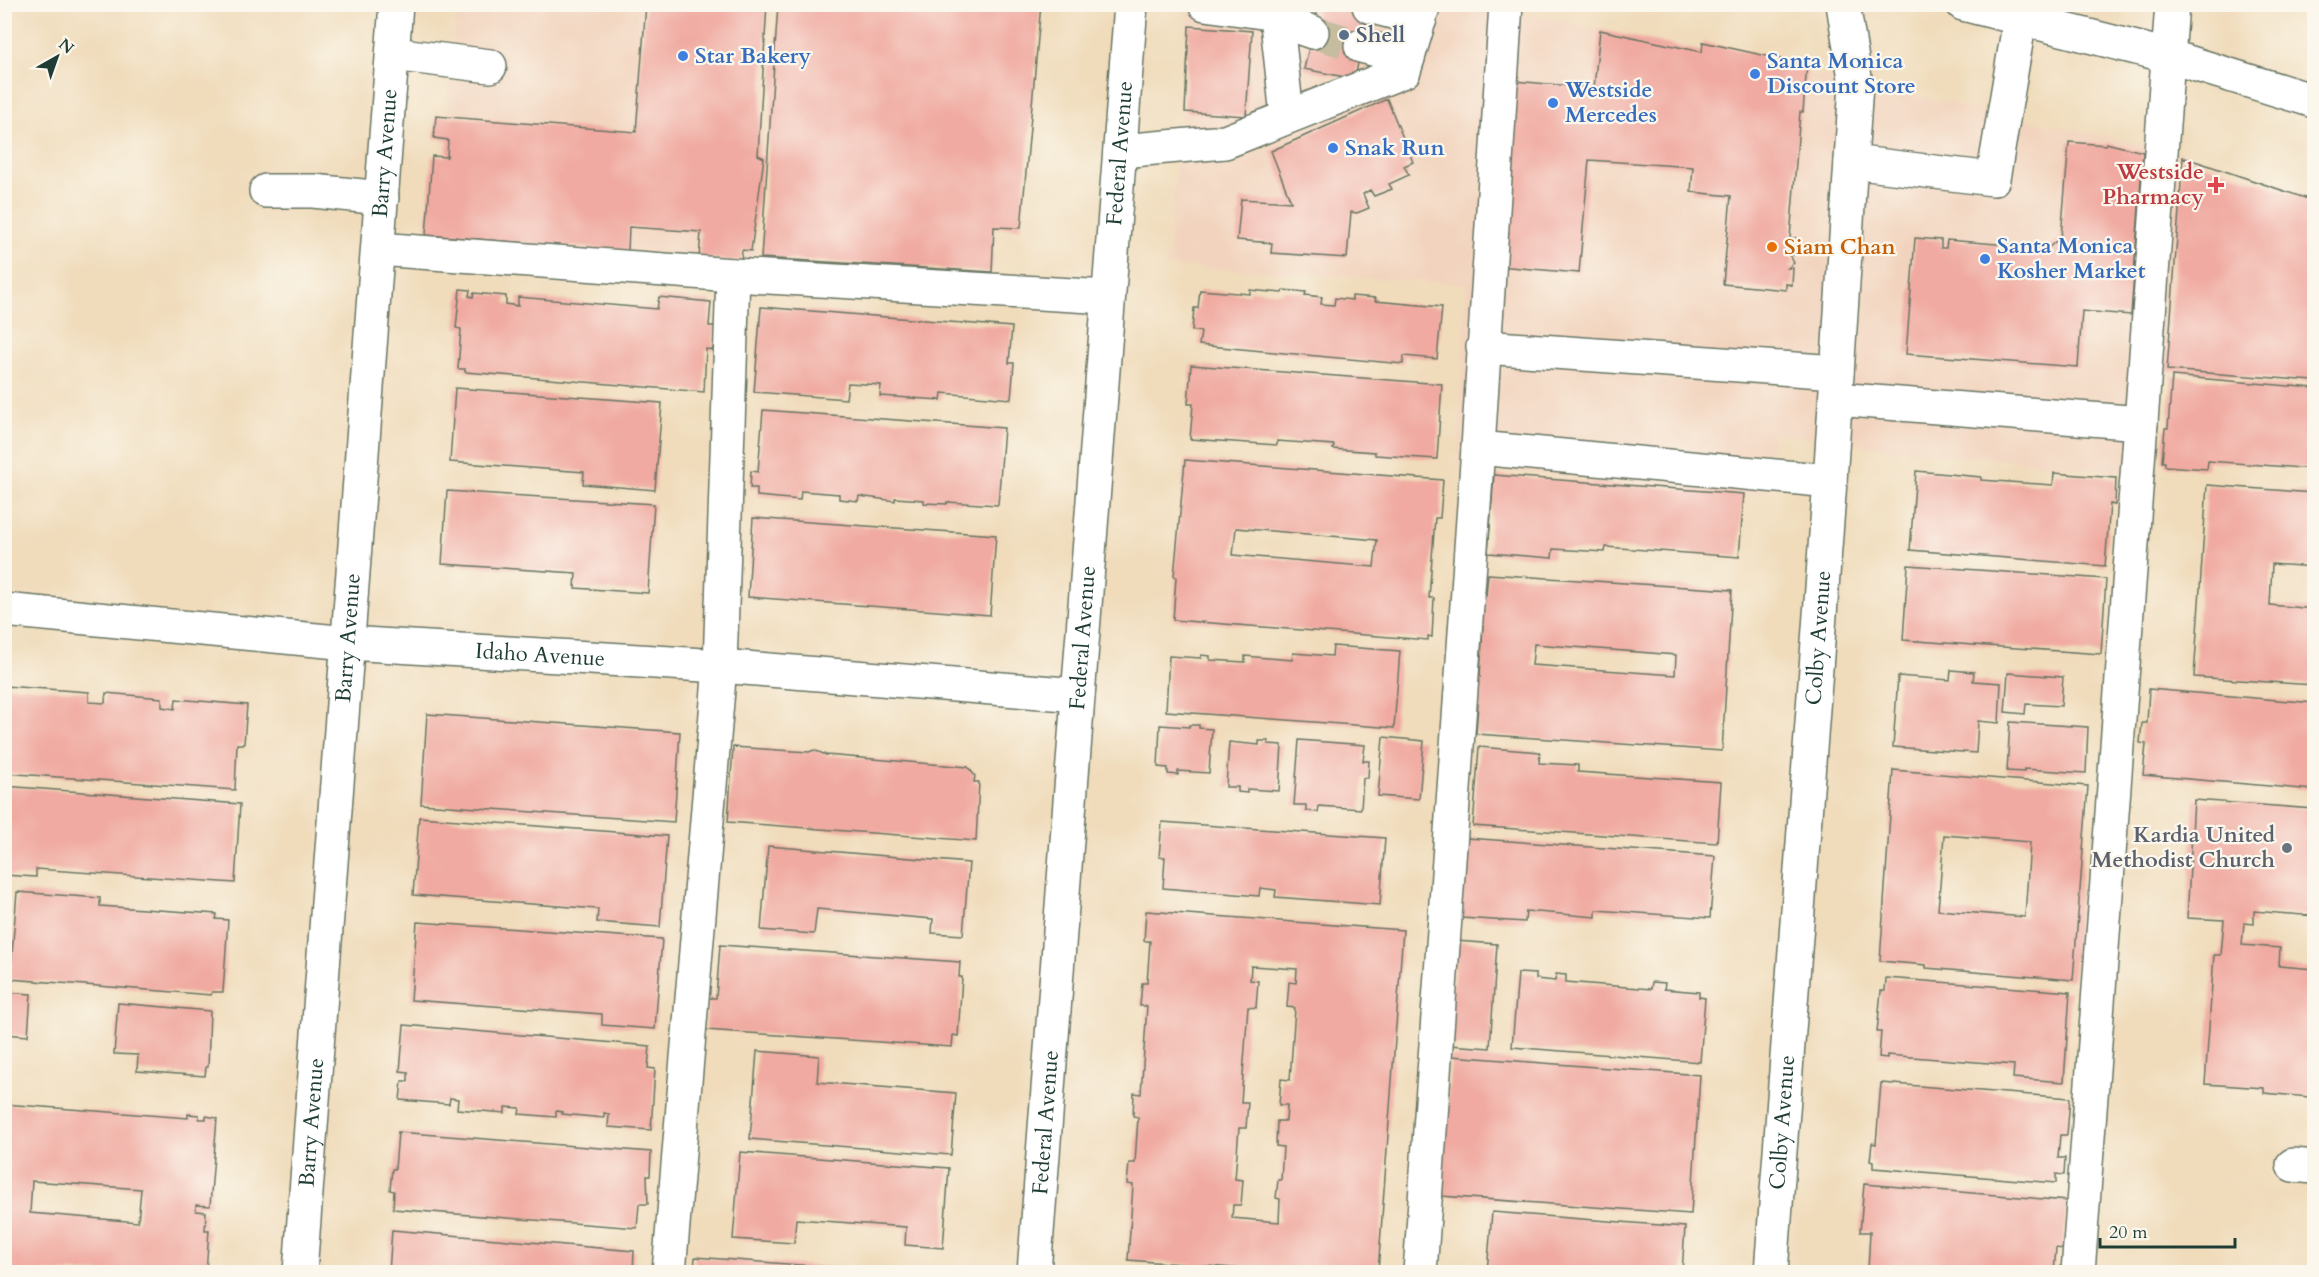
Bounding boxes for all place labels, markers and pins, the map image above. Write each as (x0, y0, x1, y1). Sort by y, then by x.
place label: Shell (1356, 20, 1406, 50)
marker: Shell (1337, 28, 1351, 42)
place label: Star Bakery (695, 41, 811, 71)
place label: Santa Monica Discount Store (1767, 46, 1916, 101)
marker: Star Bakery (676, 49, 690, 63)
marker: Santa Monica Discount Store (1748, 67, 1762, 81)
place label: Westside Mercedes (1564, 75, 1657, 130)
marker: Westside Mercedes (1546, 96, 1560, 110)
place label: Snak Run (1345, 133, 1445, 163)
marker: Snak Run (1326, 141, 1340, 155)
place label: Westside Pharmacy (2102, 157, 2204, 212)
marker: Westside Pharmacy (2209, 178, 2223, 192)
place label: Santa Monica Kosher Market (1997, 231, 2146, 286)
place label: Siam Chan (1784, 232, 1896, 262)
marker: Siam Chan (1765, 240, 1779, 254)
marker: Santa Monica Kosher Market (1978, 252, 1992, 266)
place label: Kardia United Methodist Church (2091, 820, 2275, 875)
marker: Kardia United Methodist Church (2280, 841, 2294, 855)

